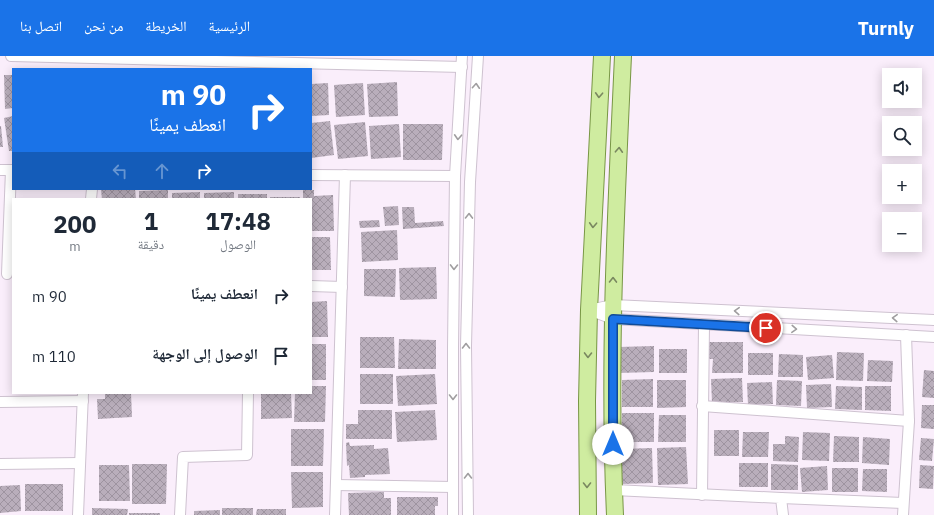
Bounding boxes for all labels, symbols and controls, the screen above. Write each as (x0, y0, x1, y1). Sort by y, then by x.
text: Turnly (858, 16, 914, 40)
text: اتصل بنا (20, 17, 62, 35)
text: من نحن (84, 17, 123, 35)
text: الخريطة (145, 17, 187, 35)
text: الرئيسية (209, 17, 250, 35)
map controls (882, 68, 922, 252)
button: sound (882, 68, 922, 108)
text: 90 m (161, 76, 226, 113)
one-way arrow (472, 83, 480, 89)
icon: right (240, 84, 292, 136)
one-way arrow (595, 92, 604, 98)
text: انعطف يمينًا (149, 113, 226, 136)
button: search (882, 116, 922, 156)
one-way arrow (453, 134, 462, 140)
one-way arrow (615, 147, 623, 153)
icon: left (109, 160, 131, 182)
icon: ahead (151, 160, 173, 182)
icon: right (193, 160, 215, 182)
button: + (882, 164, 922, 204)
text: 1 (144, 205, 158, 237)
text: 17:48 (205, 205, 271, 237)
text: 200 (53, 208, 96, 240)
button: − (882, 212, 922, 252)
one-way arrow (465, 213, 473, 219)
one-way arrow (589, 222, 597, 228)
text: دقيقة (138, 236, 164, 253)
text: الوصول (220, 236, 256, 253)
text: m (69, 238, 81, 255)
one-way arrow (450, 264, 458, 270)
one-way arrow (609, 277, 618, 283)
text: انعطف يمينًا (191, 284, 258, 303)
icon: right (270, 285, 292, 307)
text: 90 m (32, 287, 67, 306)
one-way arrow (734, 306, 740, 315)
pin (749, 311, 783, 345)
one-way arrow (892, 314, 898, 322)
icon: arrive (755, 317, 777, 339)
one-way arrow (791, 325, 797, 334)
one-way arrow (462, 343, 471, 349)
text: الوصول إلى الوجهة (152, 344, 258, 363)
icon: arrive (270, 345, 292, 367)
text: 110 m (32, 347, 76, 366)
one-way arrow (584, 352, 592, 358)
one-way arrow (449, 394, 457, 400)
position arrow (592, 423, 634, 465)
one-way arrow (464, 473, 472, 479)
one-way arrow (583, 482, 591, 488)

